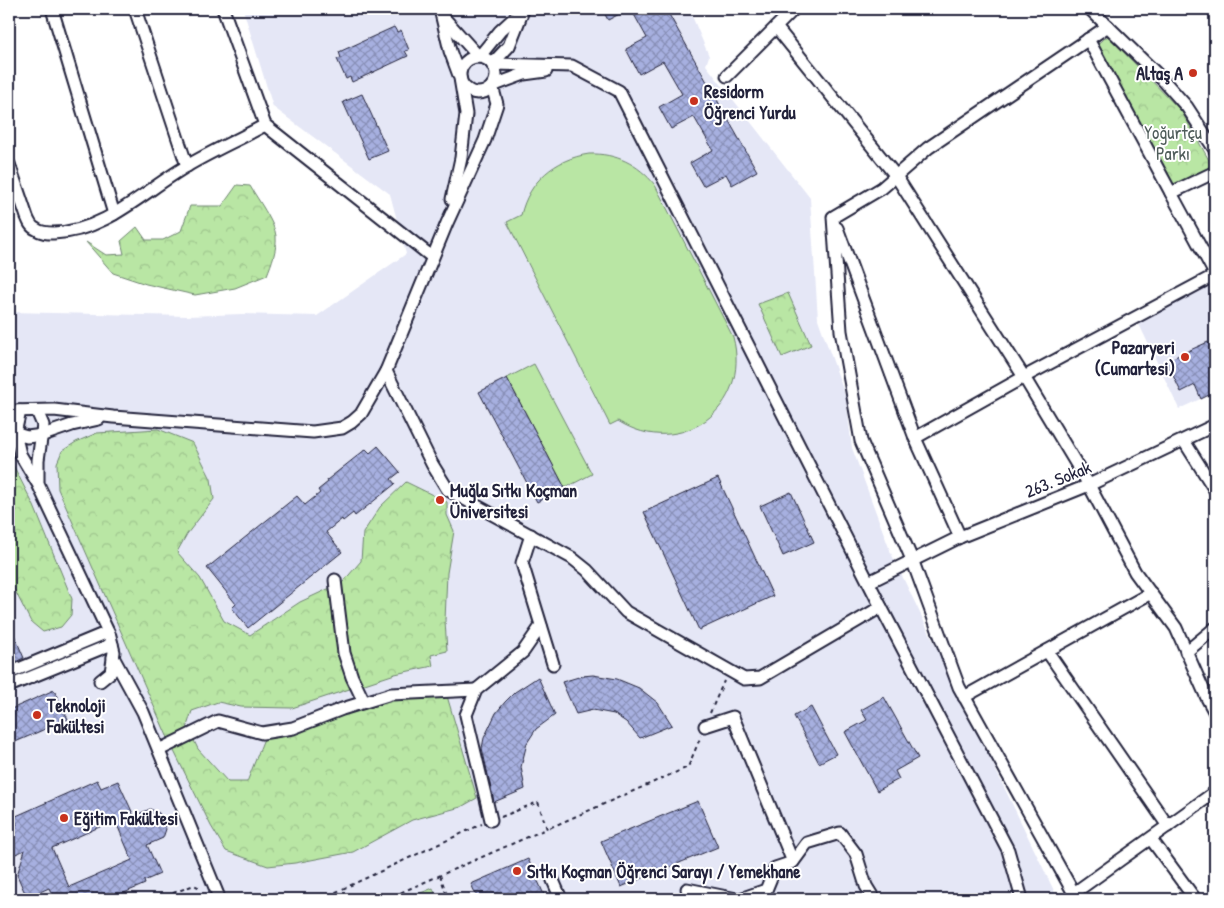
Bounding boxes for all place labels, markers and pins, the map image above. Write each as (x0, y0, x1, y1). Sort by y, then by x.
place label: Altaş A (1136, 61, 1183, 86)
marker: Altaş A (1187, 67, 1199, 79)
place label: Residorm Öğrenci Yurdu (704, 79, 797, 126)
marker: Residorm Öğrenci Yurdu (688, 95, 700, 107)
place label: Pazaryeri (Cumartesi) (1095, 335, 1175, 381)
marker: Pazaryeri (Cumartesi) (1179, 351, 1191, 363)
place label: Muğla Sıtkı Koçman Üniversitesi (450, 478, 577, 524)
marker: Muğla Sıtkı Koçman Üniversitesi (434, 494, 446, 506)
place label: Teknoloji Fakültesi (46, 693, 106, 739)
marker: Teknoloji Fakültesi (31, 709, 43, 721)
place label: Eğitim Fakültesi (74, 806, 178, 832)
marker: Eğitim Fakültesi (58, 812, 70, 824)
place label: Sıtkı Koçman Öğrenci Sarayı / Yemekhane (527, 859, 801, 885)
marker: Sıtkı Koçman Öğrenci Sarayı / Yemekhane (511, 865, 523, 877)

